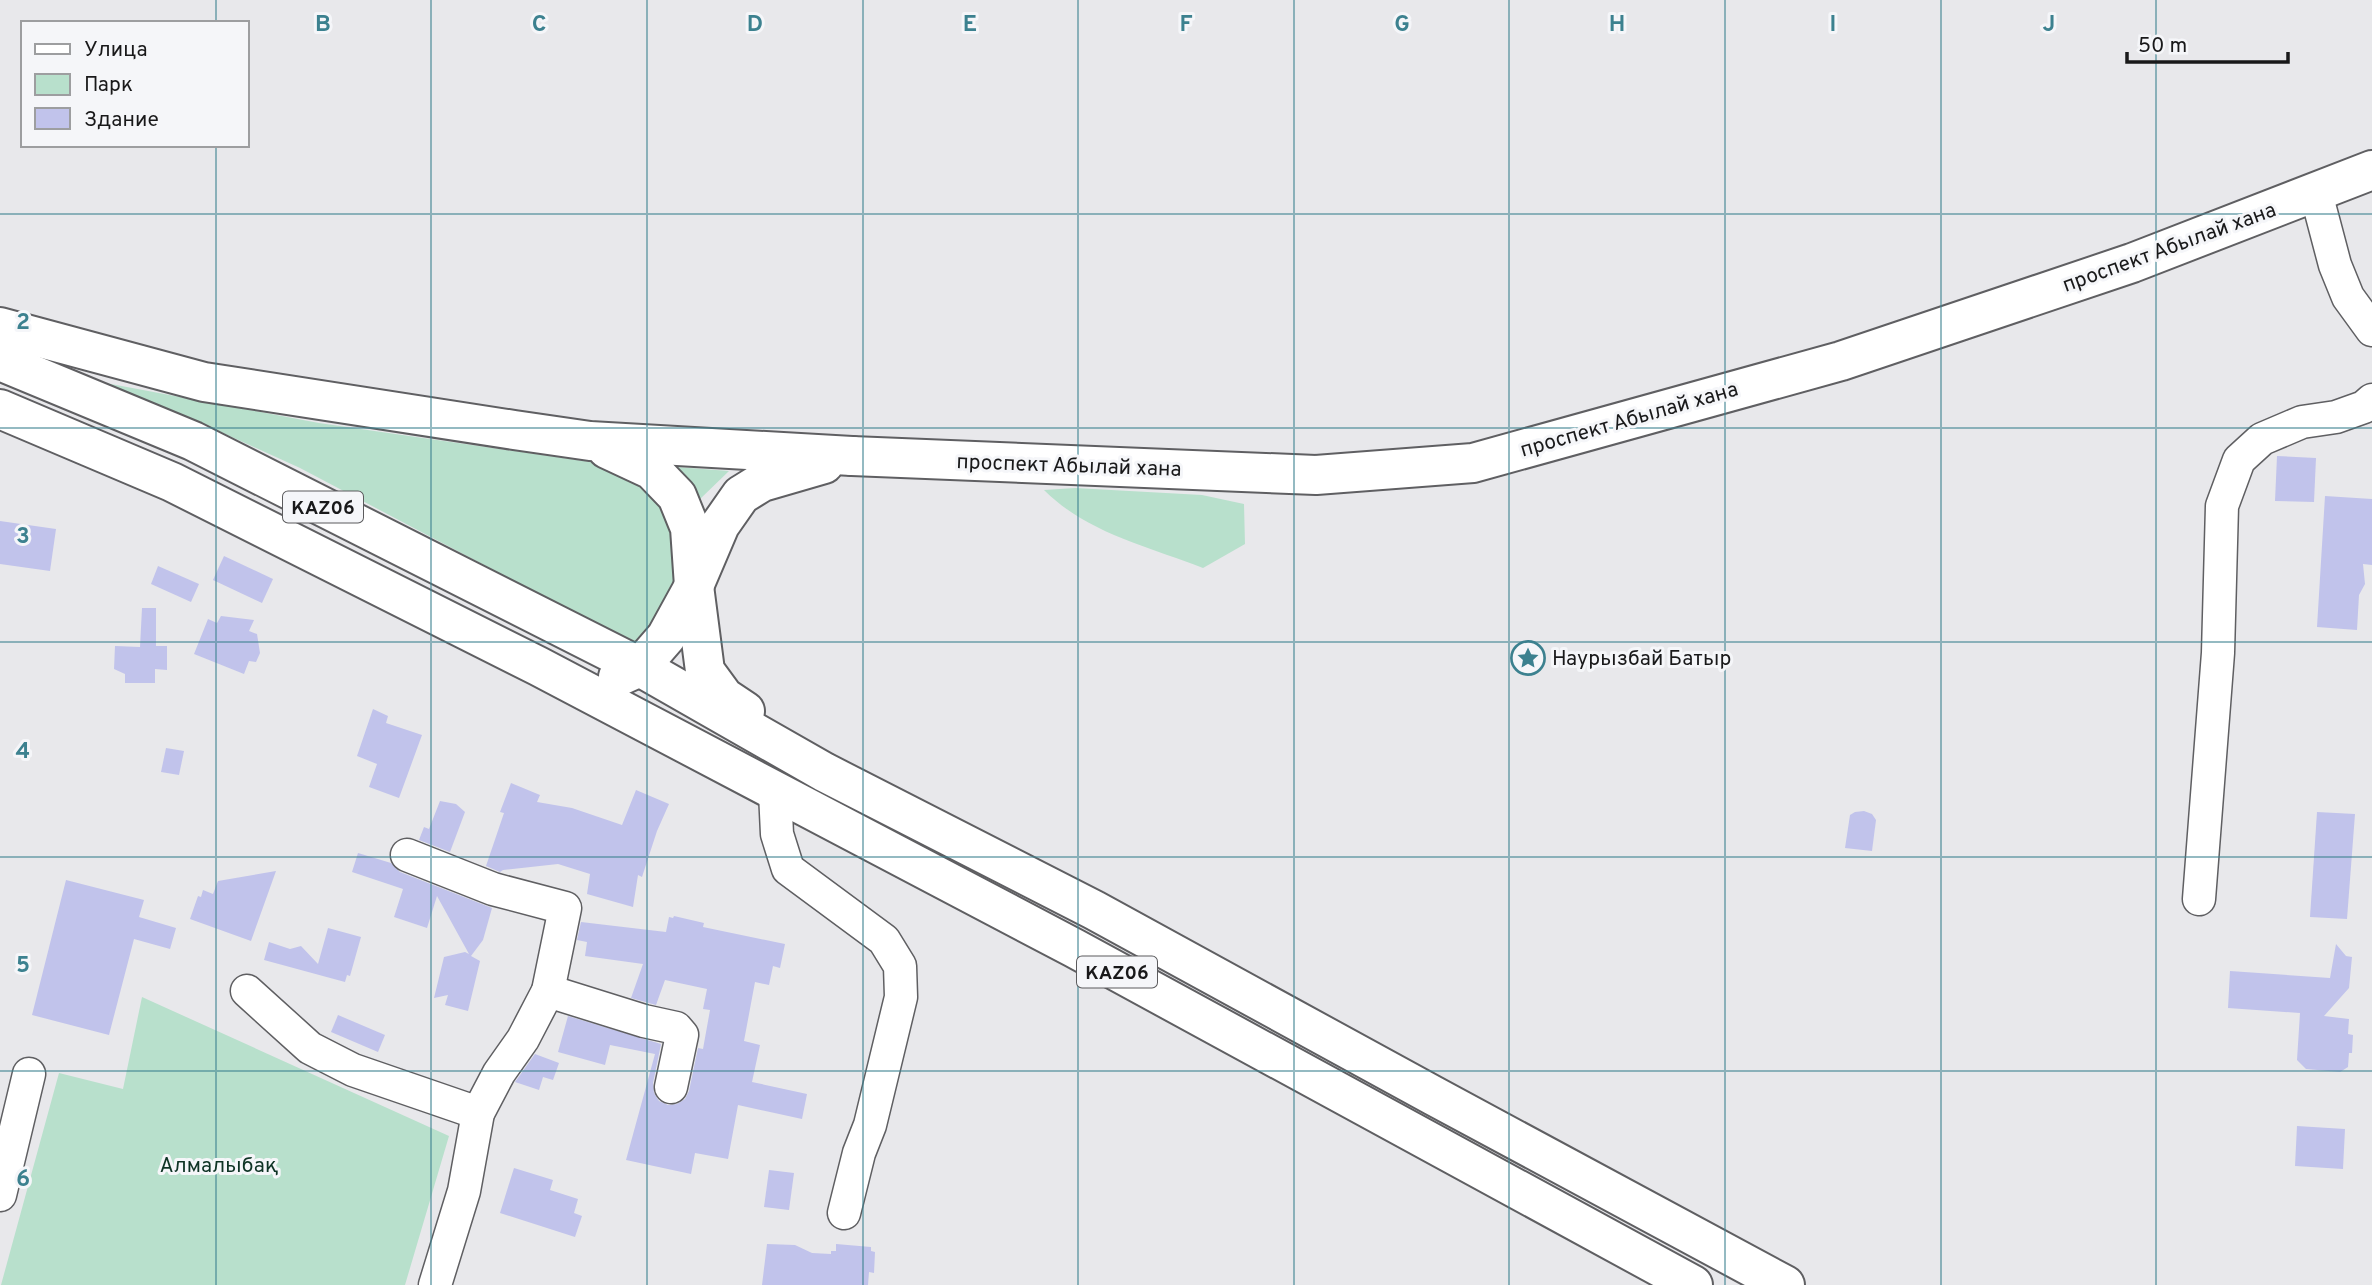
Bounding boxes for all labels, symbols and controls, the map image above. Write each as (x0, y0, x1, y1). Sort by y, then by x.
text: B (315, 11, 331, 40)
text: C (532, 11, 546, 40)
text: D (747, 11, 763, 40)
text: E (963, 11, 977, 40)
text: F (1179, 11, 1193, 40)
text: G (1394, 11, 1410, 40)
text: H (1609, 11, 1625, 40)
text: I (1830, 11, 1836, 40)
text: J (2043, 11, 2055, 40)
legend (21, 21, 248, 147)
scale bar (2127, 21, 2288, 65)
text: 50 m (2138, 33, 2187, 60)
text: Улица (84, 37, 148, 64)
text: Парк (84, 72, 133, 99)
text: Здание (84, 107, 159, 134)
street label: проспект Абылай хана (2059, 197, 2280, 300)
text: 2 (16, 309, 30, 338)
street label: проспект Абылай хана (1517, 376, 1741, 464)
street label: проспект Абылай хана (956, 449, 1182, 484)
road number: KАZ06 (283, 492, 363, 522)
text: 3 (16, 523, 30, 552)
place icon: Наурызбай Батыр (1509, 639, 1547, 677)
place label: Наурызбай Батыр (1552, 646, 1731, 673)
text: 4 (16, 738, 30, 767)
text: 5 (16, 952, 30, 981)
road number: KАZ06 (1077, 956, 1157, 988)
park label: Алмалыбақ (159, 1153, 279, 1180)
text: 6 (16, 1166, 30, 1195)

